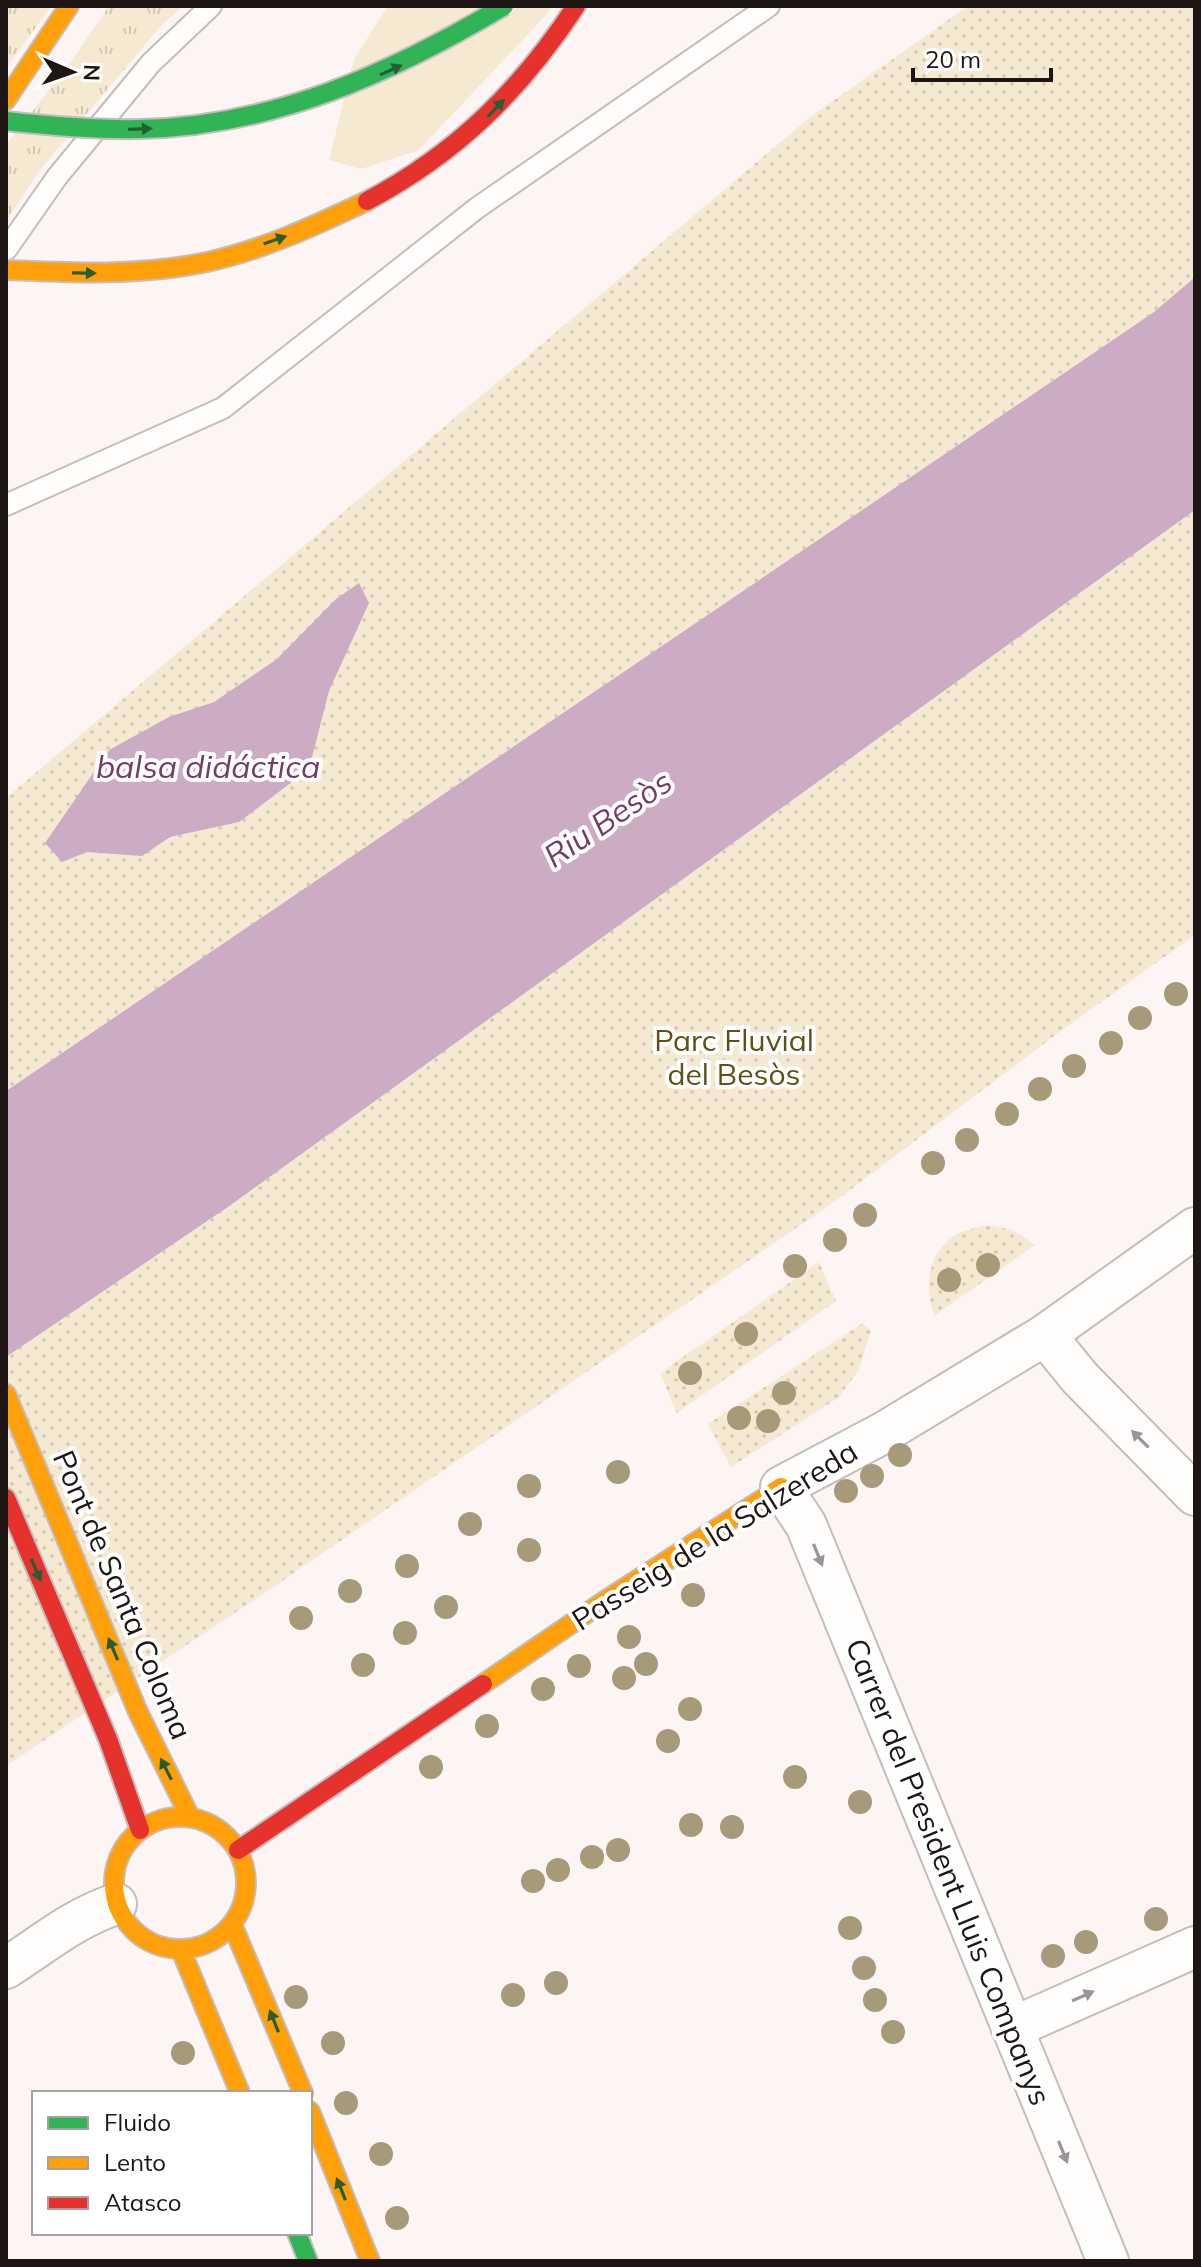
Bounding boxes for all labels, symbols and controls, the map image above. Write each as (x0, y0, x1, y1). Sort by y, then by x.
north arrow (32, 32, 112, 112)
scale bar (913, 32, 1051, 82)
text: 20 m (925, 44, 981, 74)
one-way arrow (379, 63, 403, 77)
text: N (78, 64, 106, 81)
one-way arrow (486, 99, 504, 118)
one-way arrow (128, 123, 153, 136)
one-way arrow (263, 234, 287, 246)
one-way arrow (72, 267, 97, 279)
water label: balsa didáctica (96, 746, 320, 786)
water label: Riu Besòs (536, 761, 679, 876)
park label: Parc Fluvial del Besòs (654, 1021, 814, 1093)
one-way arrow (1131, 1430, 1150, 1449)
street label: Passeig de la Salzereda (565, 1432, 864, 1639)
street label: Pont de Santa Coloma (45, 1445, 201, 1745)
one-way arrow (812, 1543, 825, 1567)
one-way arrow (30, 1558, 43, 1582)
street label: Carrer del President Lluis Companys (838, 1633, 1060, 2111)
one-way arrow (107, 1637, 120, 1661)
one-way arrow (160, 1758, 173, 1781)
one-way arrow (1071, 1990, 1095, 2003)
one-way arrow (267, 2009, 280, 2033)
legend (32, 2091, 312, 2235)
text: Fluido (104, 2107, 171, 2137)
one-way arrow (1056, 2140, 1069, 2163)
text: Lento (104, 2147, 166, 2177)
one-way arrow (334, 2177, 347, 2201)
text: Atasco (104, 2187, 181, 2217)

